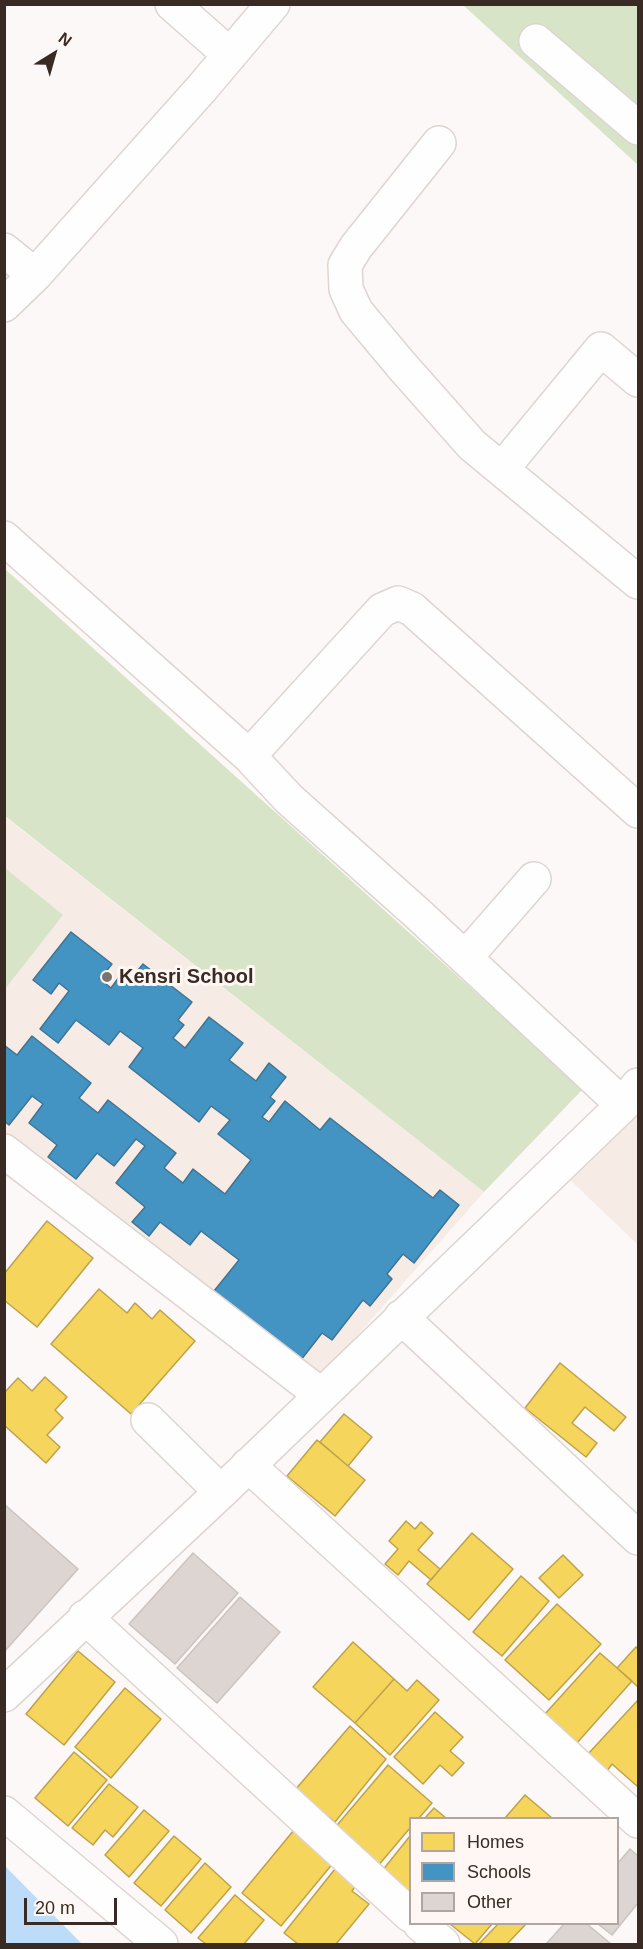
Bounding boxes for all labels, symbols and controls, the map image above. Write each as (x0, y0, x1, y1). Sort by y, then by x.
north arrow (24, 24, 84, 84)
text: N (55, 29, 75, 49)
place label: Kensri School (119, 965, 253, 989)
marker: Kensri School (100, 970, 114, 984)
legend (409, 1817, 619, 1925)
text: Homes (467, 1832, 524, 1852)
text: Schools (467, 1862, 531, 1882)
scale bar (27, 1886, 120, 1924)
text: Other (467, 1892, 512, 1912)
text: 20 m (35, 1898, 75, 1918)

